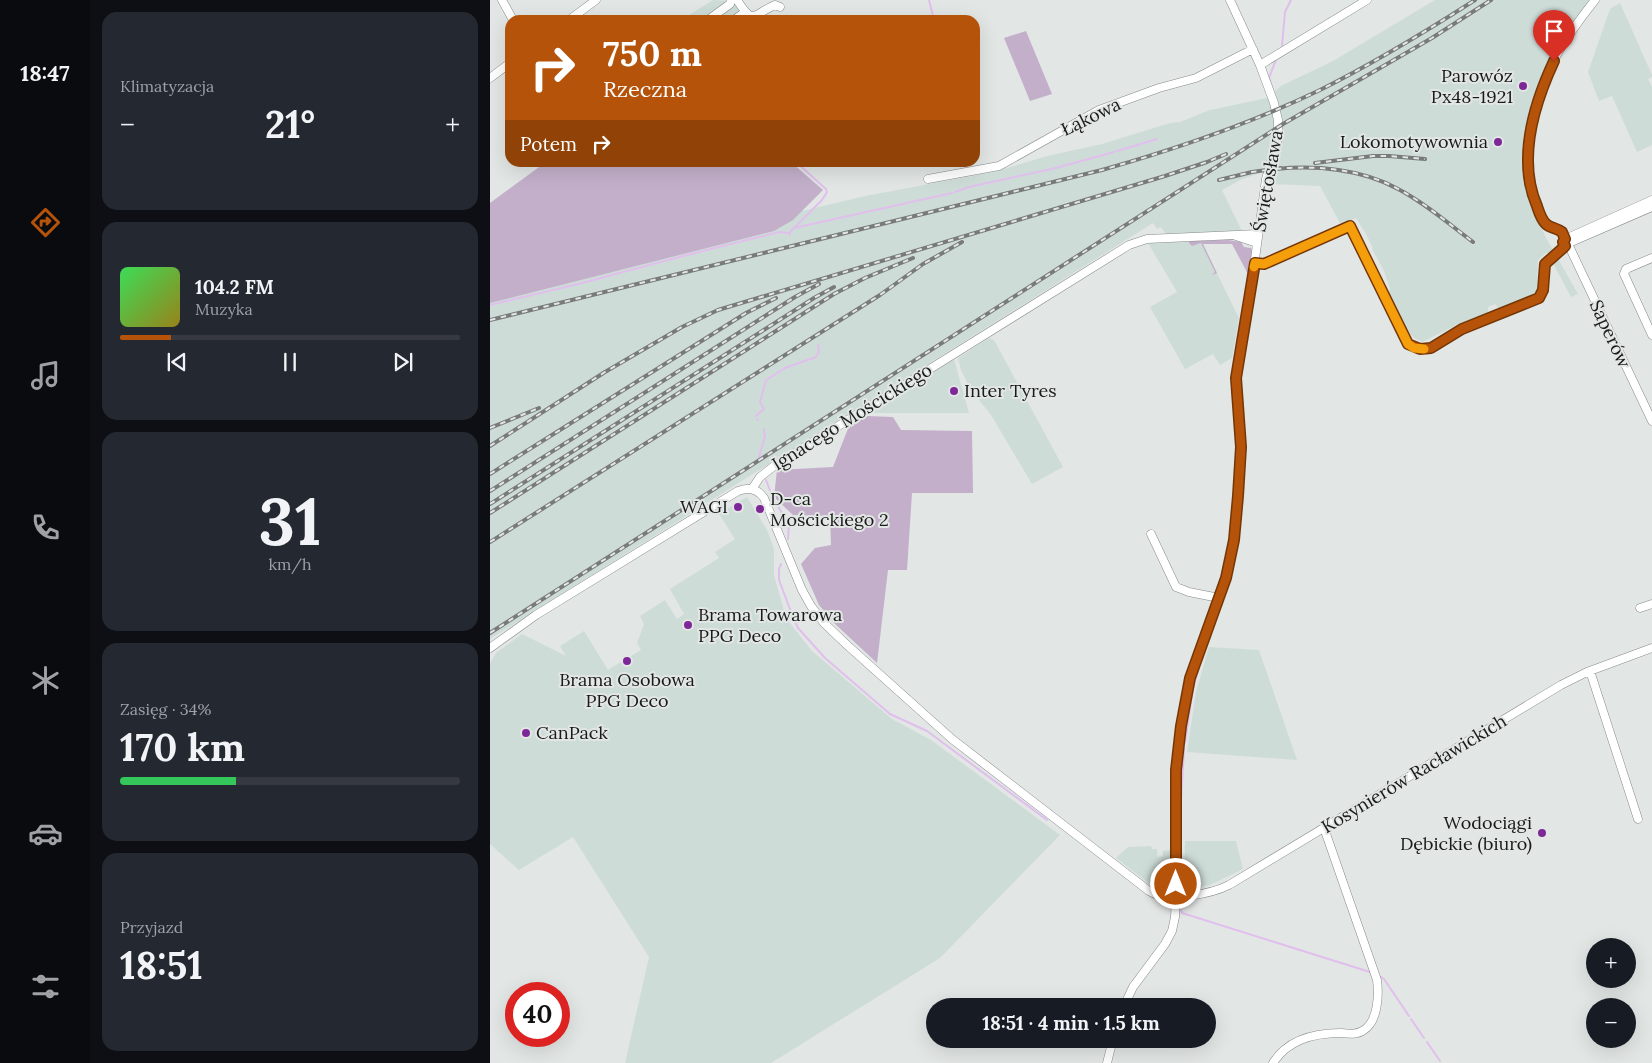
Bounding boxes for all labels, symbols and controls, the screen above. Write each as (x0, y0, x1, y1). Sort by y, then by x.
pin (1533, 10, 1575, 61)
icon: arrive (1540, 17, 1568, 45)
text: 750 m (603, 31, 702, 76)
icon: right (520, 35, 585, 100)
text: 18:47 (20, 59, 70, 87)
place label: Parowóz Px48-1921 (1431, 64, 1513, 108)
text: Rzeczna (603, 75, 687, 103)
text: Klimatyzacja (120, 76, 214, 96)
marker: Parowóz Px48-1921 (1517, 80, 1529, 92)
street label: Łąkowa (1057, 92, 1124, 141)
text: 21° (265, 100, 315, 148)
text: − (120, 107, 135, 143)
text: + (445, 107, 460, 143)
street label: Świętosława (1247, 128, 1288, 234)
icon: right (587, 130, 615, 158)
place label: Lokomotywownia (1340, 130, 1488, 153)
text: Potem (520, 132, 577, 156)
marker: Lokomotywownia (1492, 136, 1504, 148)
icon: directions (28, 205, 63, 240)
text: 104.2 FM (195, 275, 274, 299)
street label: Saperów (1585, 296, 1636, 372)
text: Muzyka (195, 299, 253, 319)
icon: previous (163, 348, 191, 376)
icon: pause (276, 348, 304, 376)
icon: next (389, 348, 417, 376)
icon: music (28, 358, 63, 393)
street label: Ignacego Mościckiego (767, 358, 936, 475)
place label: Inter Tyres (964, 379, 1057, 402)
marker: Inter Tyres (948, 385, 960, 397)
text: 31 (259, 480, 321, 563)
place label: D-ca Mościckiego 2 (770, 487, 889, 531)
place label: WAGI (680, 495, 728, 518)
marker: WAGI (732, 501, 744, 513)
marker: D-ca Mościckiego 2 (754, 503, 766, 515)
icon: phone (28, 510, 63, 545)
text: km/h (268, 554, 312, 574)
place label: Brama Towarowa PPG Deco (698, 603, 842, 647)
marker: Brama Towarowa PPG Deco (682, 619, 694, 631)
marker: Brama Osobowa PPG Deco (621, 655, 633, 667)
icon: climate (28, 663, 63, 698)
place label: Brama Osobowa PPG Deco (559, 668, 695, 712)
text: Zasięg · 34% (120, 699, 211, 719)
street label: Kosynierów Racławickich (1317, 709, 1511, 838)
place label: CanPack (536, 721, 608, 744)
text: 170 km (120, 723, 245, 771)
marker: CanPack (520, 727, 532, 739)
place label: Wodociągi Dębickie (biuro) (1400, 811, 1532, 855)
icon: car (28, 816, 63, 851)
marker: Wodociągi Dębickie (biuro) (1536, 827, 1548, 839)
position arrow (1149, 857, 1201, 909)
text: Przyjazd (120, 917, 183, 937)
map controls (1586, 938, 1636, 1048)
button: + (1586, 938, 1636, 988)
text: 18:51 (120, 941, 203, 989)
icon: filters (28, 969, 63, 1004)
speed limit sign: 40 (505, 982, 570, 1047)
button: − (1586, 998, 1636, 1048)
text: 18:51 · 4 min · 1.5 km (982, 1011, 1160, 1035)

